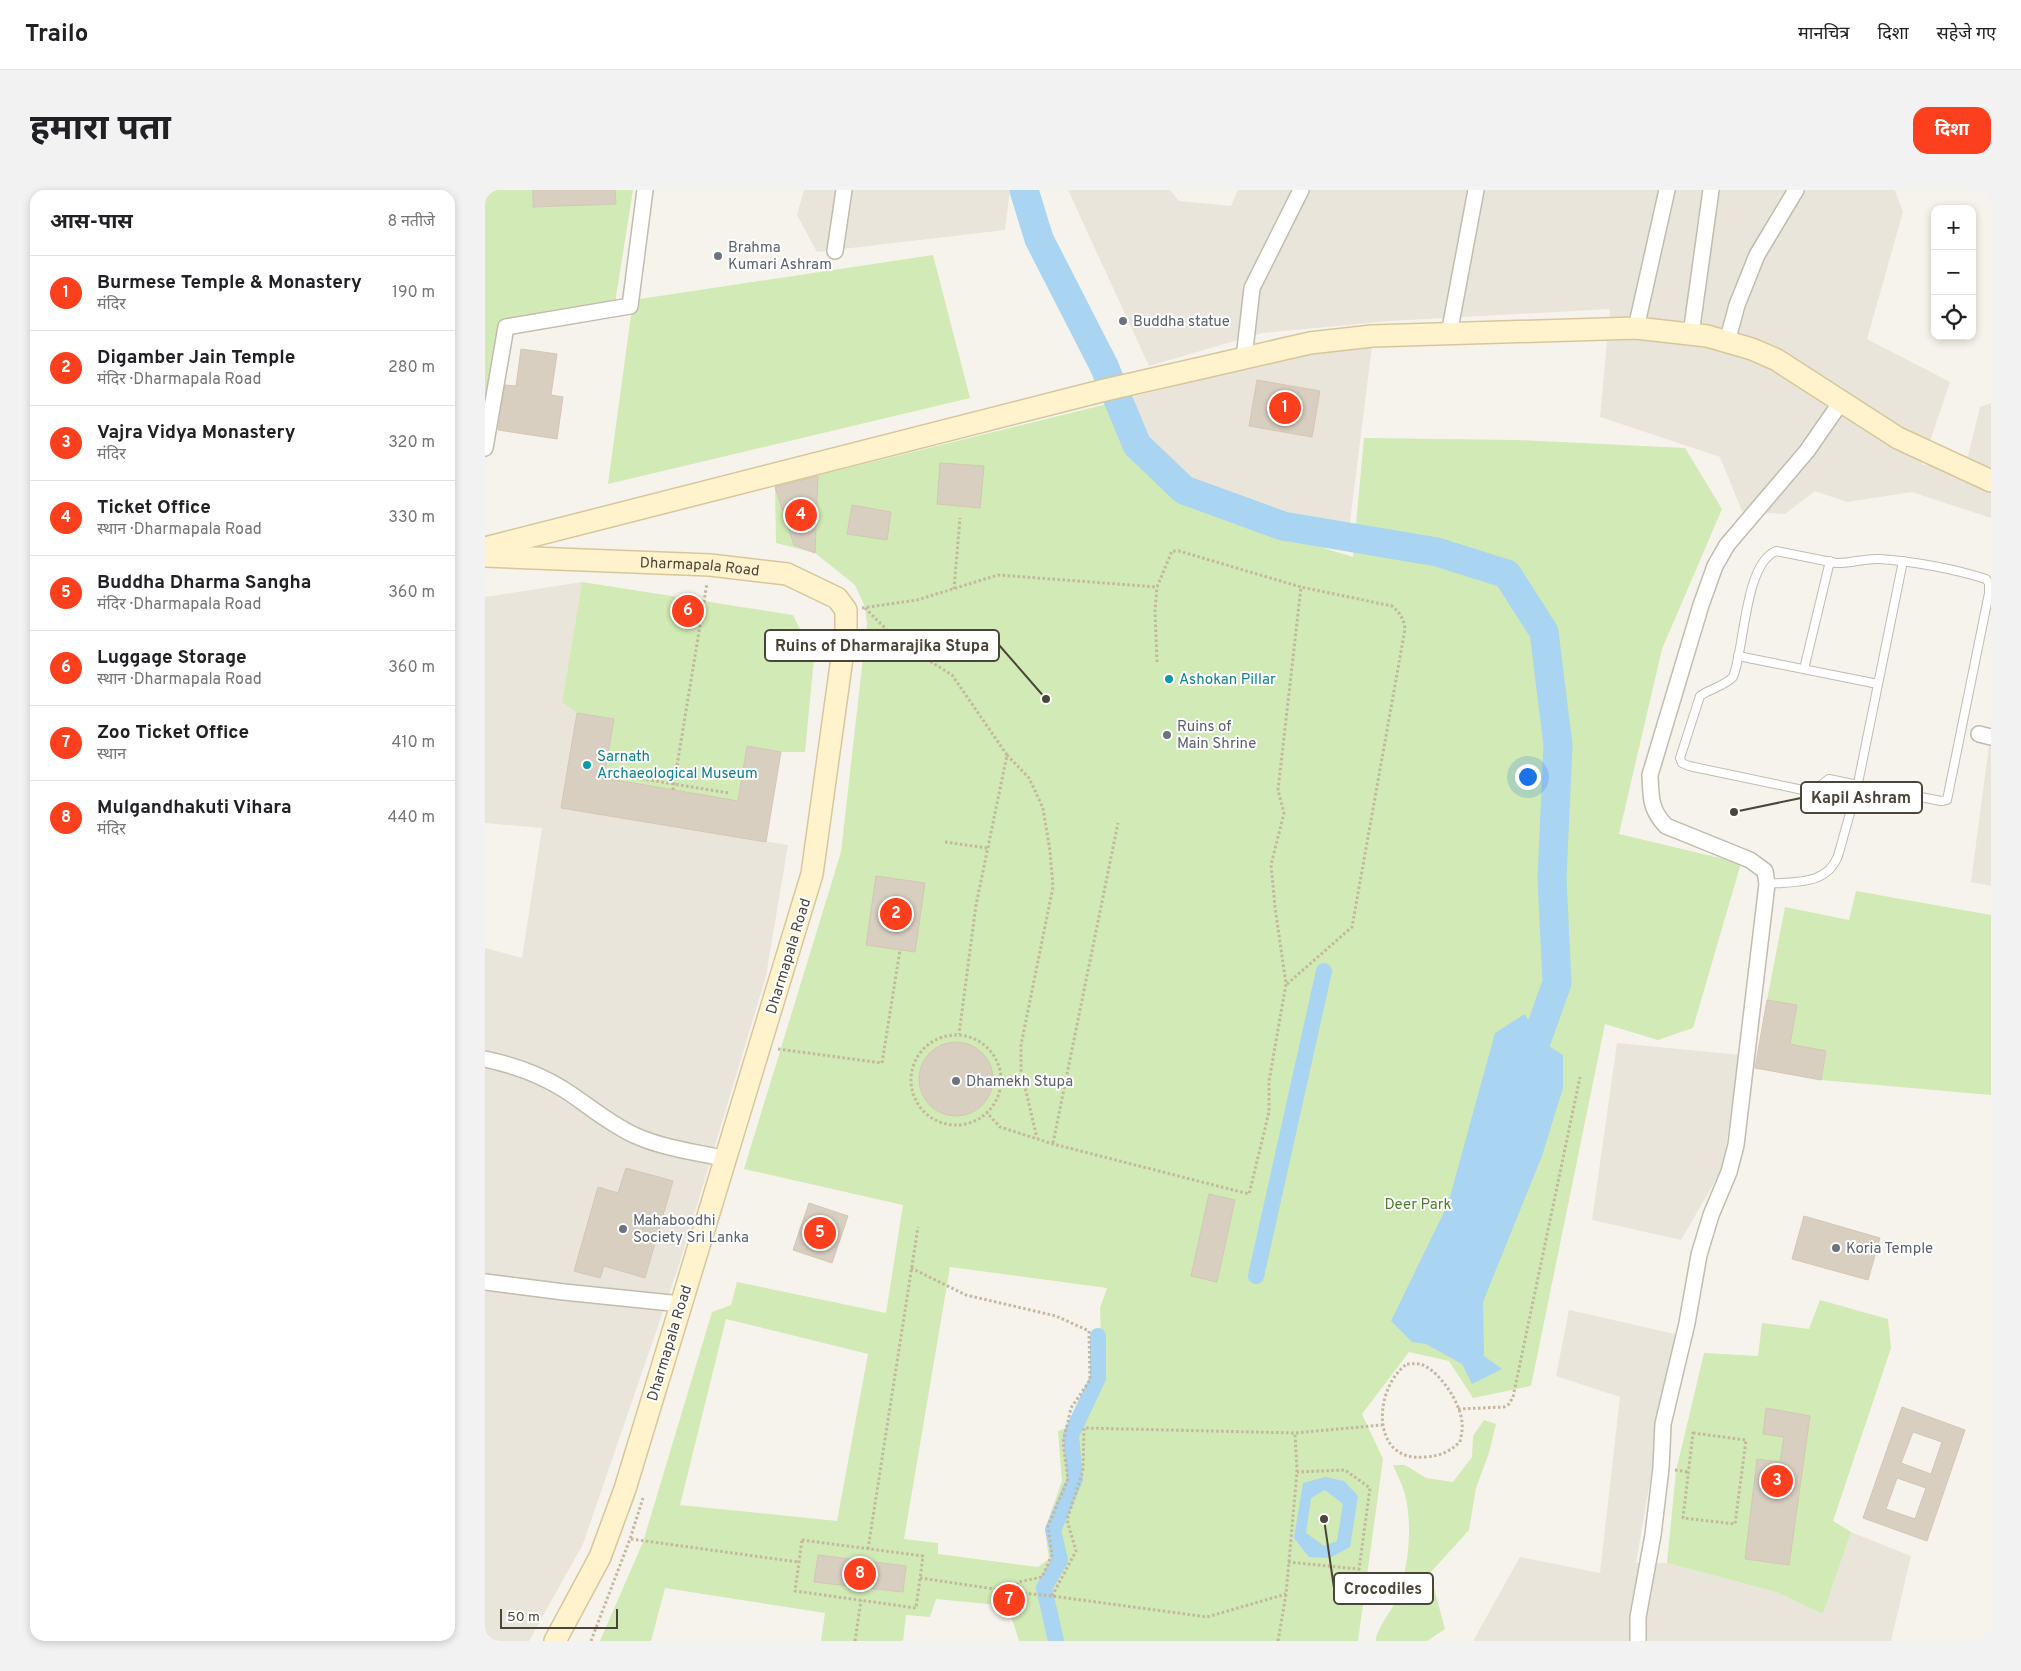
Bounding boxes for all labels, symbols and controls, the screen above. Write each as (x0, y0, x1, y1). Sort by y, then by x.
text: Trailo (25, 20, 88, 50)
text: मानचित्र (1798, 23, 1849, 46)
text: दिशा (1877, 23, 1909, 46)
text: सहेजे गए (1937, 23, 1996, 46)
button: दिशा (1913, 107, 1991, 154)
text: हमारा पता (30, 108, 171, 152)
map controls (1931, 205, 1976, 340)
button: + (1931, 205, 1976, 250)
text: आस-पास (50, 209, 133, 236)
text: 8 नतीजे (387, 212, 435, 232)
place label: Brahma Kumari Ashram (728, 239, 832, 275)
marker: Brahma Kumari Ashram (712, 250, 724, 262)
button: − (1931, 250, 1976, 295)
text: Burmese Temple & Monastery (97, 271, 362, 295)
text: 1 (63, 283, 69, 303)
text: 190 m (392, 283, 435, 303)
text: मंदिर (97, 295, 126, 315)
button: locate (1931, 295, 1976, 340)
place label: Buddha statue (1133, 313, 1230, 332)
marker: Buddha statue (1117, 315, 1129, 327)
text: Digamber Jain Temple (97, 346, 295, 370)
text: 2 (61, 358, 71, 378)
text: 280 m (388, 358, 435, 378)
text: मंदिर · Dharmapala Road (97, 370, 261, 390)
pin: 1 (1269, 389, 1301, 427)
text: Vajra Vidya Monastery (97, 421, 295, 445)
text: 3 (61, 433, 71, 453)
text: 320 m (388, 433, 435, 453)
text: मंदिर (97, 445, 126, 465)
text: Ticket Office (97, 496, 211, 520)
pin: 4 (785, 496, 817, 534)
text: 4 (61, 508, 71, 528)
text: 330 m (388, 508, 435, 528)
text: स्थान · Dharmapala Road (97, 520, 262, 540)
street label: Dharmapala Road (639, 554, 761, 582)
text: Buddha Dharma Sangha (97, 571, 311, 595)
text: 5 (61, 583, 71, 603)
text: 360 m (388, 583, 435, 603)
pin: 6 (672, 592, 704, 630)
text: मंदिर · Dharmapala Road (97, 595, 261, 615)
callout: Ruins of Dharmarajika Stupa (765, 630, 999, 661)
text: Ruins of Dharmarajika Stupa (775, 637, 989, 657)
text: Luggage Storage (97, 646, 247, 670)
text: 6 (61, 658, 71, 678)
text: 360 m (388, 658, 435, 678)
text: स्थान · Dharmapala Road (97, 670, 262, 690)
place label: Ashokan Pillar (1179, 671, 1276, 690)
marker: Ashokan Pillar (1163, 673, 1175, 685)
place label: Ruins of Main Shrine (1177, 718, 1256, 754)
text: Zoo Ticket Office (97, 721, 249, 745)
marker: Ruins of Main Shrine (1161, 729, 1173, 741)
text: 7 (62, 733, 70, 753)
text: 410 m (392, 733, 435, 753)
text: स्थान (97, 745, 126, 765)
place label: Sarnath Archaeological Museum (597, 748, 758, 784)
marker: Sarnath Archaeological Museum (581, 759, 593, 771)
your location (1515, 764, 1541, 790)
callout: Kapil Ashram (1801, 782, 1922, 813)
text: Kapil Ashram (1811, 789, 1911, 809)
text: Mulgandhakuti Vihara (97, 796, 292, 820)
text: 8 (61, 808, 71, 828)
text: 440 m (388, 808, 435, 828)
text: मंदिर (97, 820, 126, 840)
pin: 2 (880, 895, 912, 933)
street label: Dharmapala Road (763, 896, 816, 1017)
place label: Dhamekh Stupa (966, 1073, 1073, 1092)
marker: Dhamekh Stupa (950, 1075, 962, 1087)
park label: Deer Park (1385, 1196, 1452, 1215)
place label: Mahaboodhi Society Sri Lanka (633, 1212, 749, 1248)
pin: 5 (804, 1214, 836, 1252)
marker: Mahaboodhi Society Sri Lanka (617, 1223, 629, 1235)
place label: Koria Temple (1846, 1240, 1933, 1259)
marker: Koria Temple (1830, 1242, 1842, 1254)
street label: Dharmapala Road (644, 1283, 697, 1404)
pin: 3 (1761, 1462, 1793, 1500)
pin: 8 (844, 1555, 876, 1593)
callout: Crocodiles (1334, 1573, 1433, 1604)
text: Crocodiles (1344, 1580, 1422, 1600)
pin: 7 (993, 1581, 1025, 1619)
scale bar (500, 1606, 617, 1629)
text: 50 m (507, 1609, 540, 1626)

